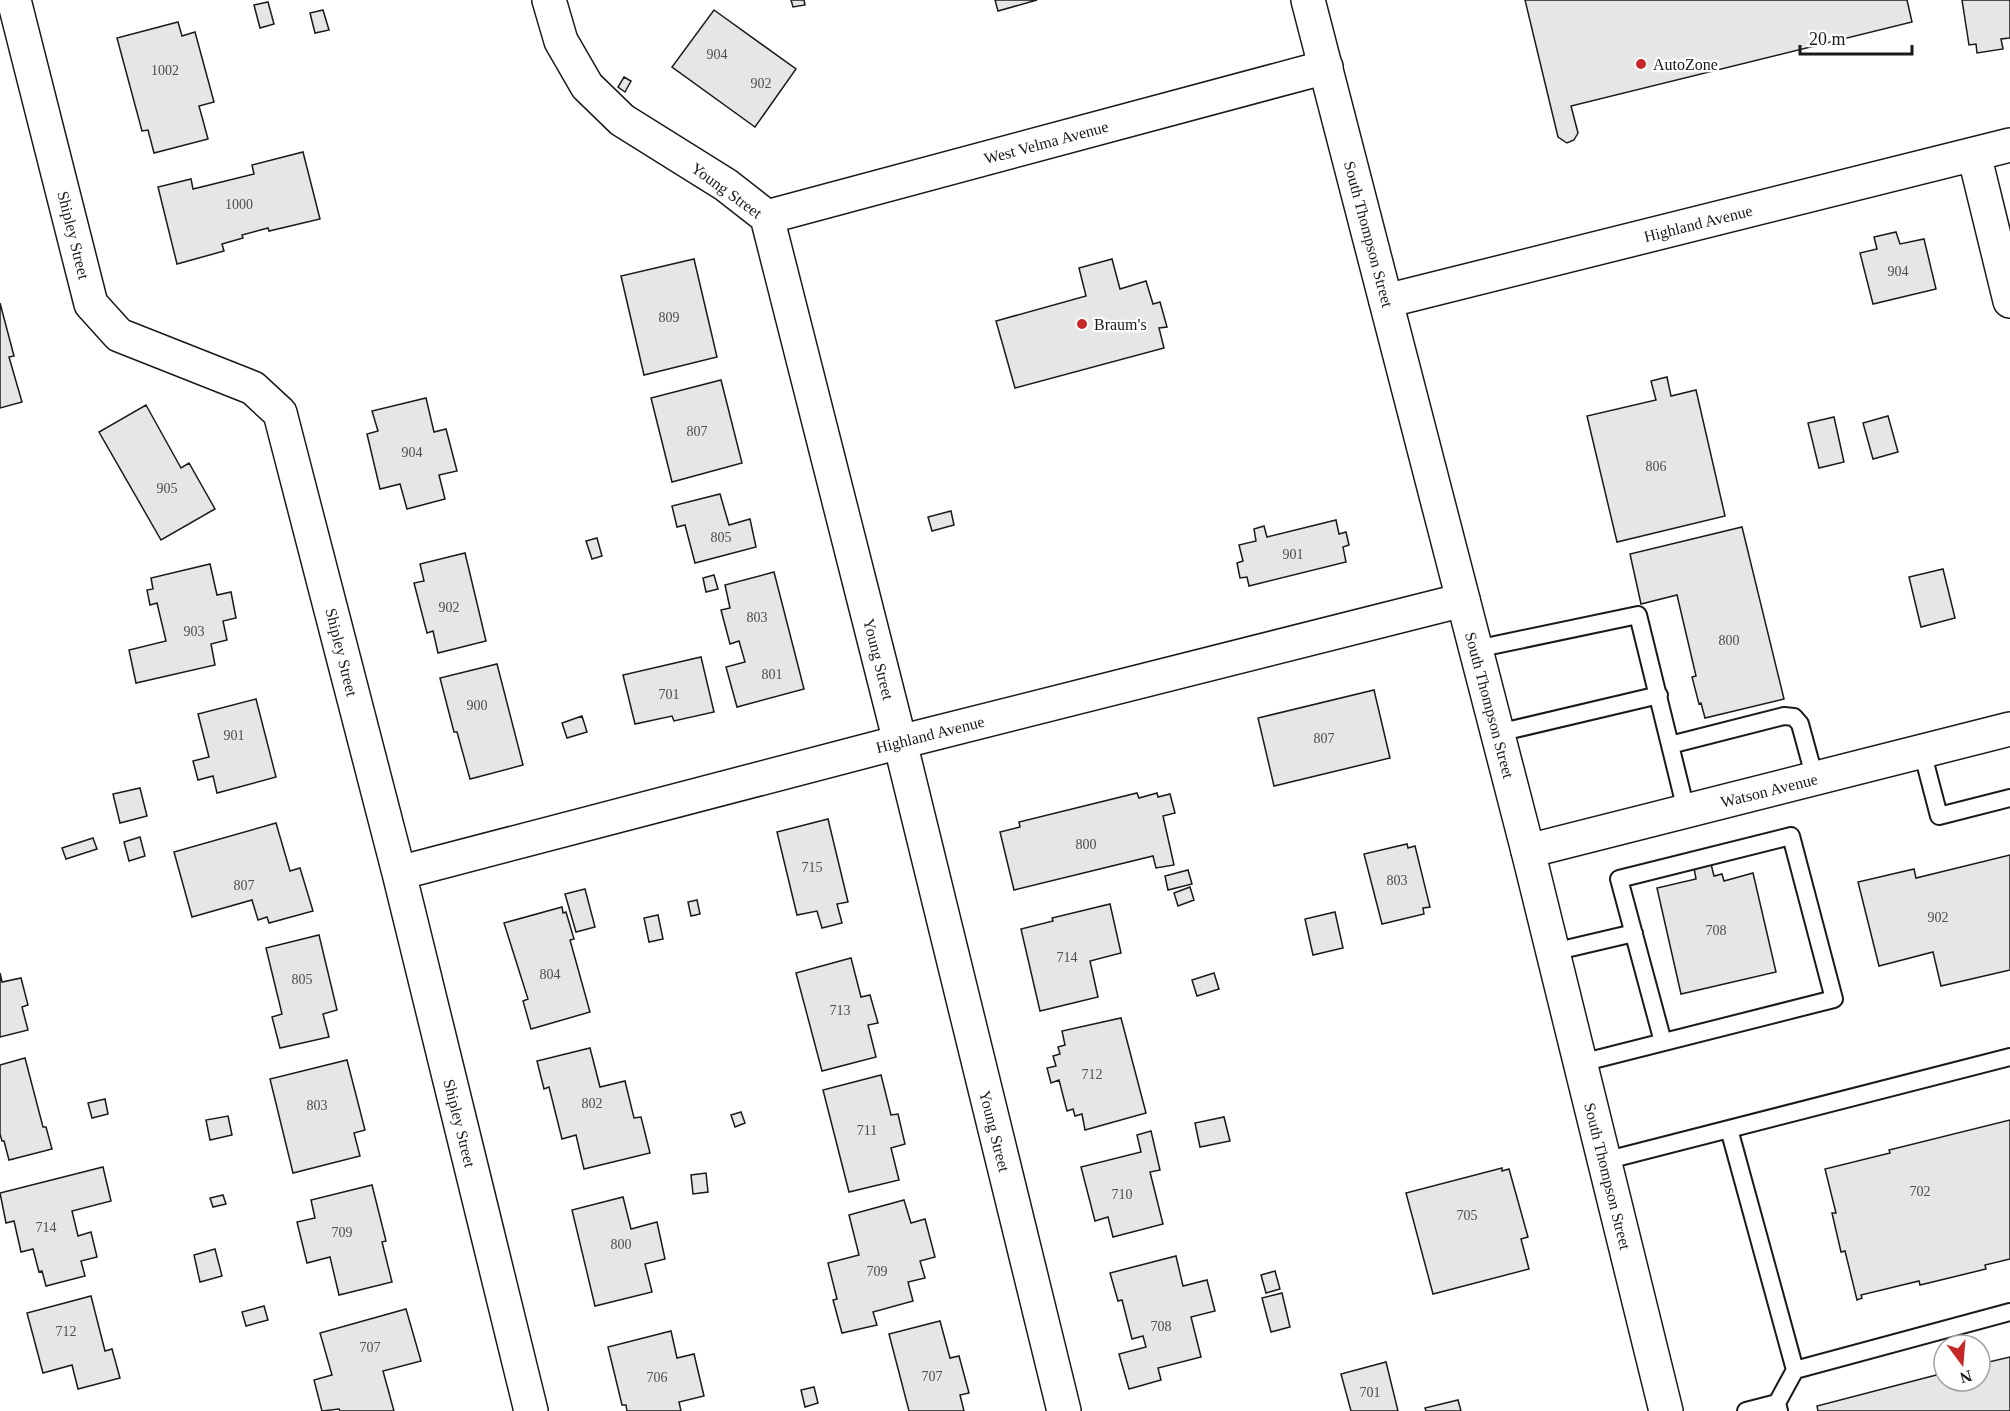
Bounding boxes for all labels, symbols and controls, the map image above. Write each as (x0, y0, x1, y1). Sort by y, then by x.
scale bar (1800, 18, 1912, 56)
text: 20 m (1809, 29, 1846, 49)
house number: 904 (707, 47, 728, 62)
place label: AutoZone (1653, 56, 1718, 73)
marker: AutoZone (1634, 57, 1648, 71)
house number: 1002 (151, 63, 179, 78)
house number: 902 (751, 76, 772, 91)
street label: West Velma Avenue (982, 118, 1110, 167)
street label: Young Street (687, 159, 766, 223)
street label: South Thompson Street (1340, 159, 1396, 310)
street label: Shipley Street (53, 189, 93, 282)
house number: 1000 (225, 197, 253, 212)
street label: Highland Avenue (1642, 202, 1754, 246)
house number: 904 (1888, 264, 1909, 279)
house number: 809 (659, 310, 680, 325)
place label: Braum's (1094, 316, 1147, 333)
marker: Braum's (1075, 317, 1089, 331)
house number: 807 (687, 424, 708, 439)
house number: 904 (402, 445, 423, 460)
house number: 806 (1646, 459, 1667, 474)
house number: 905 (157, 481, 178, 496)
house number: 805 (711, 530, 732, 545)
house number: 901 (1283, 547, 1304, 562)
house number: 902 (439, 600, 460, 615)
street label: Shipley Street (321, 606, 361, 699)
house number: 803 (747, 610, 768, 625)
street label: Young Street (859, 617, 897, 702)
house number: 903 (184, 624, 205, 639)
street label: South Thompson Street (1461, 630, 1517, 781)
house number: 800 (1719, 633, 1740, 648)
house number: 801 (762, 667, 783, 682)
house number: 701 (659, 687, 680, 702)
house number: 900 (467, 698, 488, 713)
street label: Highland Avenue (874, 713, 986, 757)
house number: 901 (224, 728, 245, 743)
house number: 807 (1314, 731, 1335, 746)
street label: Watson Avenue (1719, 770, 1819, 811)
house number: 800 (1076, 837, 1097, 852)
house number: 715 (802, 860, 823, 875)
house number: 803 (1387, 873, 1408, 888)
house number: 807 (234, 878, 255, 893)
house number: 902 (1928, 910, 1949, 925)
house number: 708 (1706, 923, 1727, 938)
house number: 714 (1057, 950, 1078, 965)
house number: 804 (540, 967, 561, 982)
house number: 805 (292, 972, 313, 987)
house number: 713 (830, 1003, 851, 1018)
house number: 712 (1082, 1067, 1103, 1082)
street label: Shipley Street (439, 1077, 479, 1170)
street label: Young Street (975, 1089, 1013, 1174)
house number: 802 (582, 1096, 603, 1111)
house number: 803 (307, 1098, 328, 1113)
street label: South Thompson Street (1580, 1101, 1634, 1252)
house number: 711 (857, 1123, 877, 1138)
house number: 702 (1910, 1184, 1931, 1199)
house number: 710 (1112, 1187, 1133, 1202)
house number: 705 (1457, 1208, 1478, 1223)
house number: 714 (36, 1220, 57, 1235)
house number: 709 (332, 1225, 353, 1240)
house number: 800 (611, 1237, 632, 1252)
house number: 709 (867, 1264, 888, 1279)
house number: 708 (1151, 1319, 1172, 1334)
house number: 712 (56, 1324, 77, 1339)
north arrow (1932, 1333, 1992, 1393)
house number: 707 (360, 1340, 381, 1355)
text: N (1958, 1367, 1974, 1387)
house number: 707 (922, 1369, 943, 1384)
house number: 706 (647, 1370, 668, 1385)
house number: 701 (1360, 1385, 1381, 1400)

